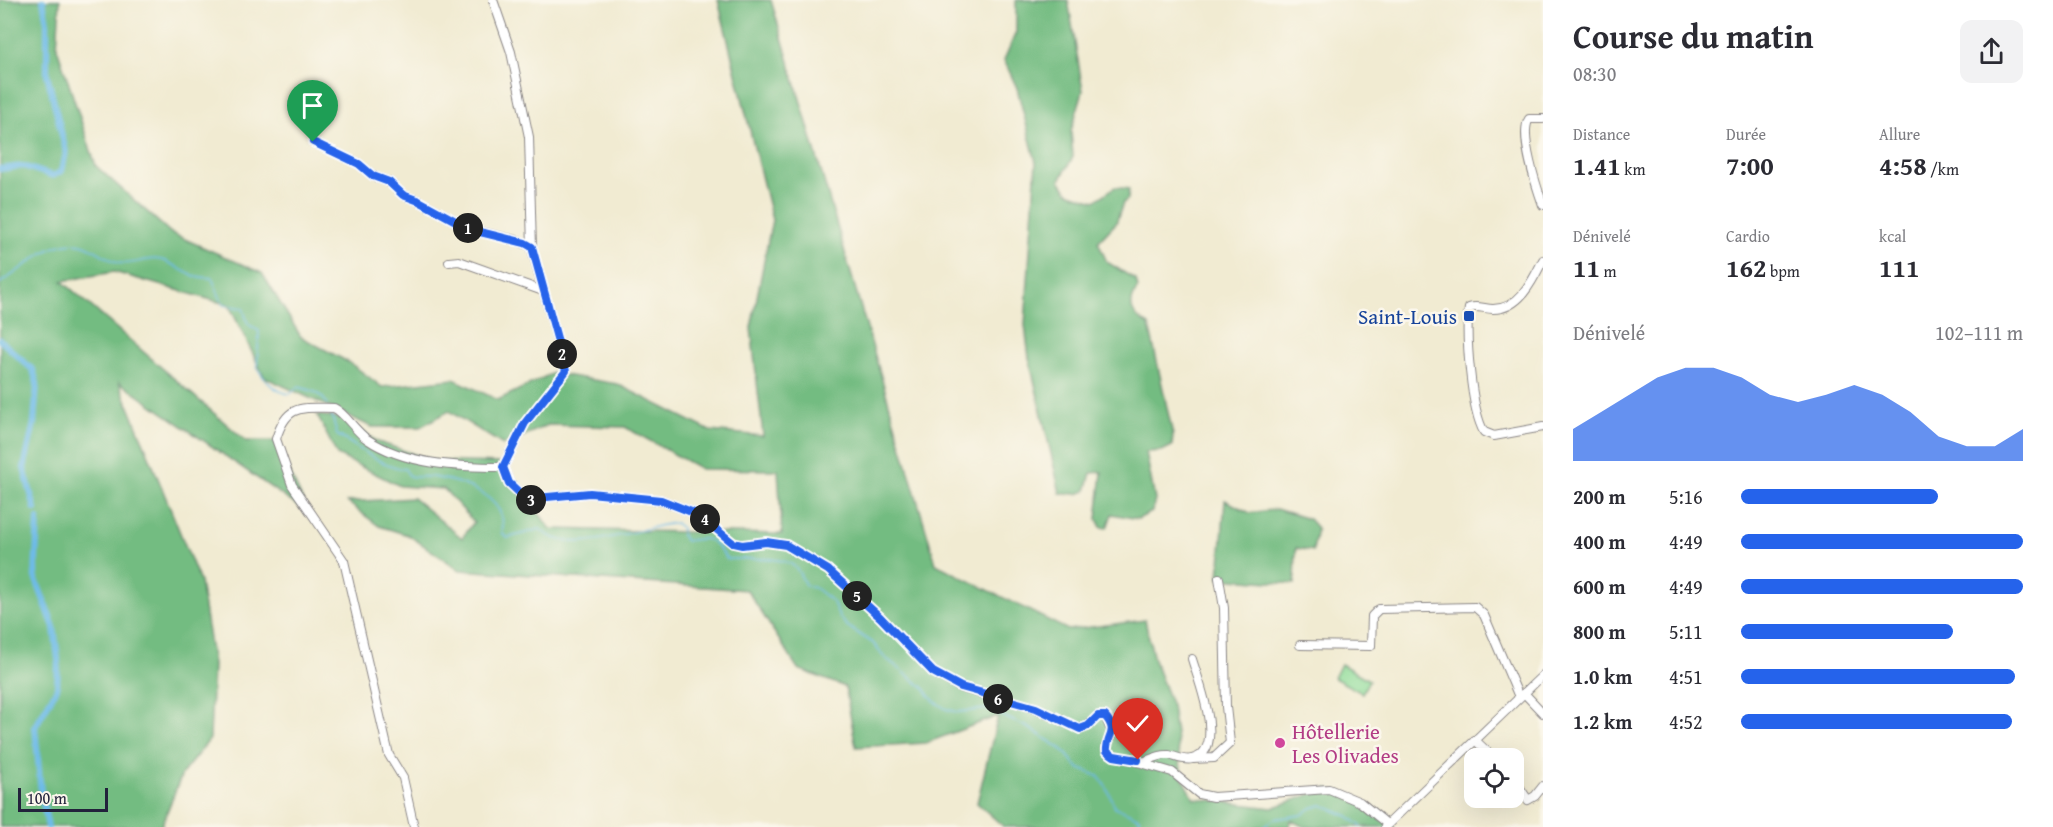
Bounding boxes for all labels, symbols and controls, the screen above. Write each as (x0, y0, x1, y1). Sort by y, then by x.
text: Course du matin (1573, 12, 1814, 60)
button: share (1960, 20, 2023, 83)
text: 08:30 (1573, 59, 1616, 88)
pin (287, 80, 338, 142)
icon: arrive (296, 89, 329, 122)
text: Distance (1573, 122, 1630, 146)
text: Durée (1726, 122, 1766, 146)
text: Allure (1879, 122, 1920, 146)
text: 1.41 (1573, 146, 1621, 185)
text: 7:00 (1726, 146, 1774, 185)
text: 4:58 (1879, 146, 1927, 185)
text: km (1621, 157, 1645, 181)
text: /km (1927, 157, 1959, 181)
pin: 1 (453, 213, 483, 243)
text: 1 (464, 216, 472, 240)
text: Dénivelé (1573, 224, 1631, 248)
text: Cardio (1726, 224, 1770, 248)
text: kcal (1879, 224, 1906, 248)
text: 11 (1573, 248, 1600, 287)
text: 162 (1726, 248, 1766, 287)
text: 111 (1879, 248, 1919, 287)
text: m (1600, 259, 1617, 283)
text: bpm (1766, 259, 1800, 283)
place label: Saint-Louis (1358, 301, 1457, 332)
marker: Saint-Louis (1462, 309, 1476, 323)
text: Dénivelé (1573, 318, 1645, 347)
text: 102–111 m (1935, 318, 2023, 347)
pin: 2 (547, 339, 577, 369)
text: 2 (558, 342, 566, 366)
text: 200 m (1573, 482, 1626, 511)
text: 5:16 (1669, 482, 1703, 511)
pin: 3 (516, 485, 546, 515)
text: 3 (527, 488, 535, 512)
pin: 4 (690, 504, 720, 534)
text: 4 (701, 507, 709, 531)
text: 400 m (1573, 527, 1626, 556)
text: 4:49 (1669, 527, 1703, 556)
text: 600 m (1573, 572, 1626, 601)
text: 4:49 (1669, 572, 1703, 601)
pin: 5 (842, 581, 872, 611)
text: 5 (853, 584, 861, 608)
text: 800 m (1573, 617, 1626, 646)
text: 5:11 (1669, 617, 1703, 646)
text: 1.0 km (1573, 662, 1632, 691)
text: 4:51 (1669, 662, 1703, 691)
pin: 6 (983, 684, 1013, 714)
text: 6 (994, 687, 1002, 711)
pin (1112, 698, 1163, 760)
icon: check (1121, 707, 1154, 740)
text: 1.2 km (1573, 707, 1632, 736)
text: 4:52 (1669, 707, 1703, 736)
place label: Hôtellerie Les Olivades (1292, 716, 1399, 771)
marker: Hôtellerie Les Olivades (1273, 736, 1287, 750)
map controls (1464, 748, 1524, 808)
button: locate (1464, 748, 1524, 808)
scale bar (18, 785, 108, 812)
text: 100 m (27, 786, 67, 810)

